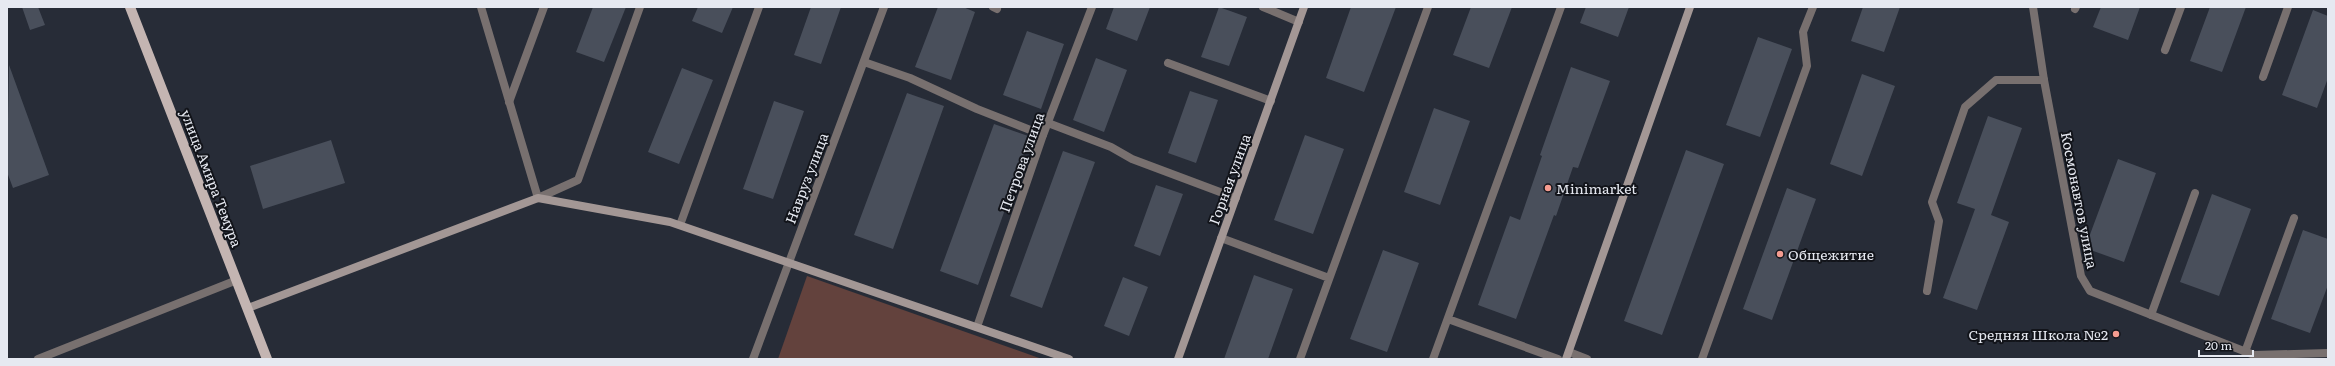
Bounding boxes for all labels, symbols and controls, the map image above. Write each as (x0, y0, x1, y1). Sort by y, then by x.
street label: улица Амира Темура (176, 106, 248, 250)
street label: Петрова улица (994, 109, 1049, 215)
street label: Навруз улица (779, 129, 833, 226)
street label: Горная улица (1203, 130, 1255, 227)
street label: Космонавтов улица (2057, 130, 2103, 271)
place label: Minimarket (1556, 178, 1637, 198)
marker: Minimarket (1543, 183, 1553, 193)
place label: Общежитие (1788, 244, 1874, 264)
marker: Общежитие (1775, 249, 1785, 259)
place label: Средняя Школа №2 (1969, 324, 2108, 344)
marker: Средняя Школа №2 (2111, 329, 2121, 339)
scale bar (2199, 332, 2253, 358)
text: 20 m (2205, 336, 2232, 354)

